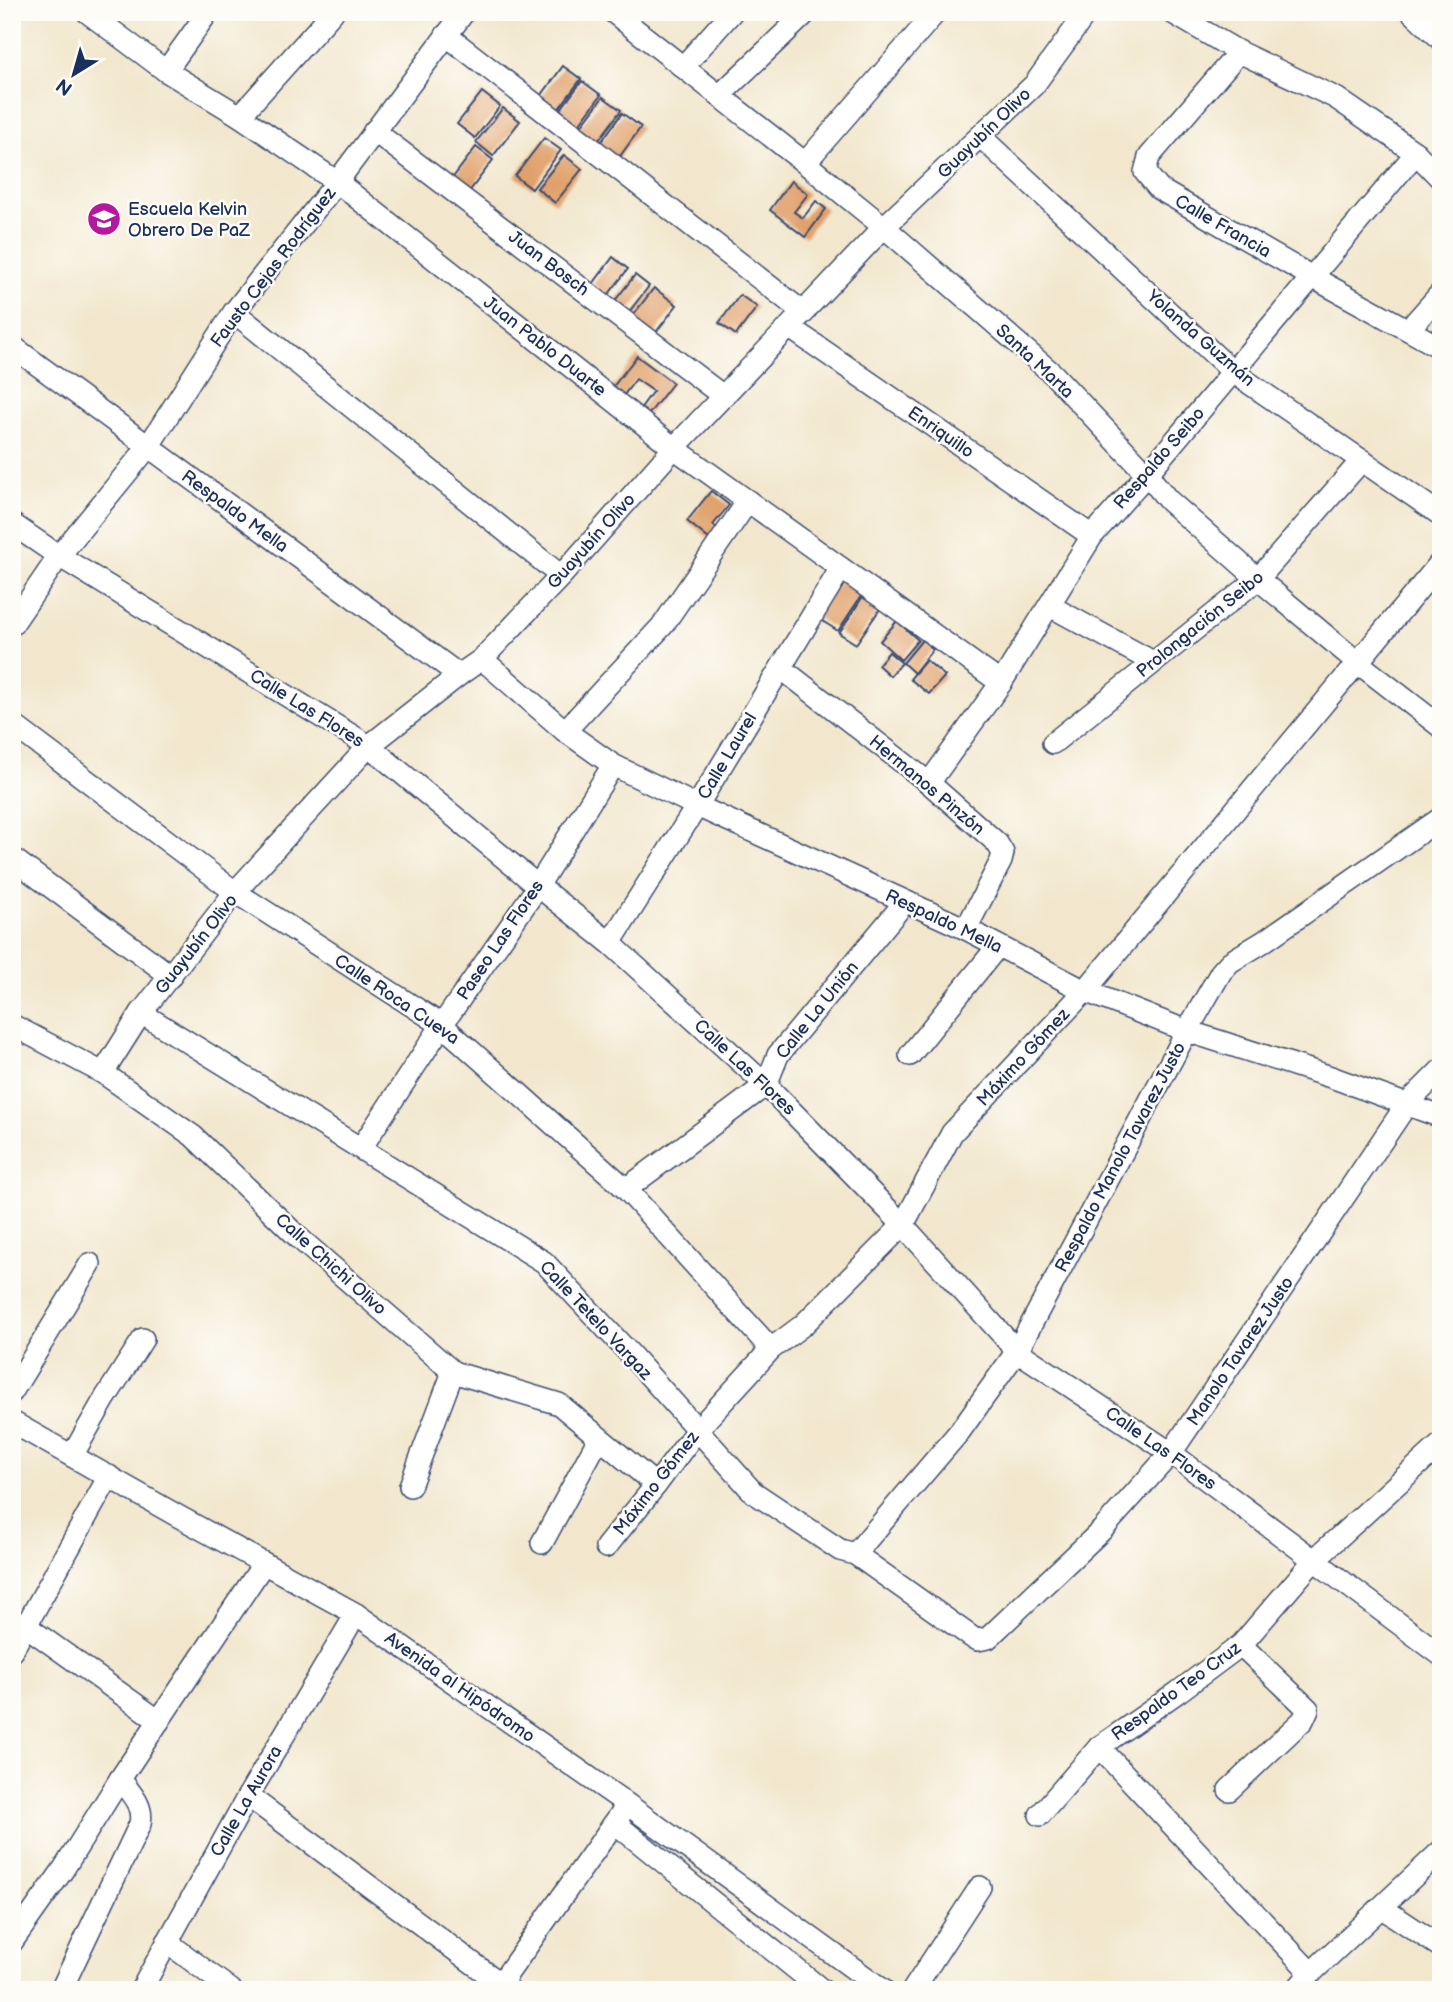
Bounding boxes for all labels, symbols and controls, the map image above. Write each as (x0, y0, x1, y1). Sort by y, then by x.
north arrow (38, 38, 108, 108)
text: N (52, 73, 77, 100)
street label: Guayubín Olivo (933, 84, 1035, 183)
street label: Fausto Cejas Rodríguez (206, 183, 341, 351)
street label: Calle Francia (1171, 190, 1275, 262)
place label: Escuela Kelvin Obrero De PaZ (128, 199, 250, 241)
school or university icon: Escuela Kelvin Obrero De PaZ (85, 200, 123, 238)
street label: Juan Bosch (504, 226, 593, 301)
street label: Yolanda Guzmán (1142, 285, 1259, 391)
street label: Juan Pablo Duarte (479, 292, 611, 401)
street label: Santa Marta (991, 320, 1078, 403)
street label: Enriquillo (904, 402, 978, 463)
street label: Respaldo Seibo (1109, 403, 1209, 514)
street label: Respaldo Mella (177, 466, 292, 557)
street label: Guayubín Olivo (543, 489, 640, 593)
street label: Prolongación Seibo (1133, 567, 1268, 682)
street label: Calle Las Flores (246, 665, 368, 752)
street label: Calle Laurel (693, 709, 761, 803)
street label: Hermanos Pinzón (865, 731, 989, 840)
street label: Paseo Las Flores (453, 876, 548, 1004)
street label: Respaldo Mella (882, 885, 1006, 958)
street label: Guayubín Olivo (151, 890, 242, 999)
street label: Calle Roca Cueva (330, 950, 463, 1049)
street label: Calle La Unión (772, 957, 863, 1063)
street label: Máximo Gómez (973, 1004, 1074, 1111)
street label: Calle Las Flores (690, 1015, 800, 1120)
street label: Respaldo Manolo Tavarez Justo (1051, 1039, 1190, 1276)
street label: Calle Chichi Olivo (271, 1209, 390, 1320)
street label: Calle Tetelo Vargaz (535, 1257, 656, 1384)
street label: Manolo Tavarez Justo (1183, 1273, 1298, 1430)
street label: Calle Las Flores (1101, 1402, 1220, 1495)
street label: Máximo Gómez (609, 1427, 704, 1540)
street label: Avenida al Hipódromo (381, 1628, 539, 1747)
street label: Respaldo Teo Cruz (1108, 1637, 1245, 1745)
street label: Calle La Aurora (206, 1742, 287, 1861)

